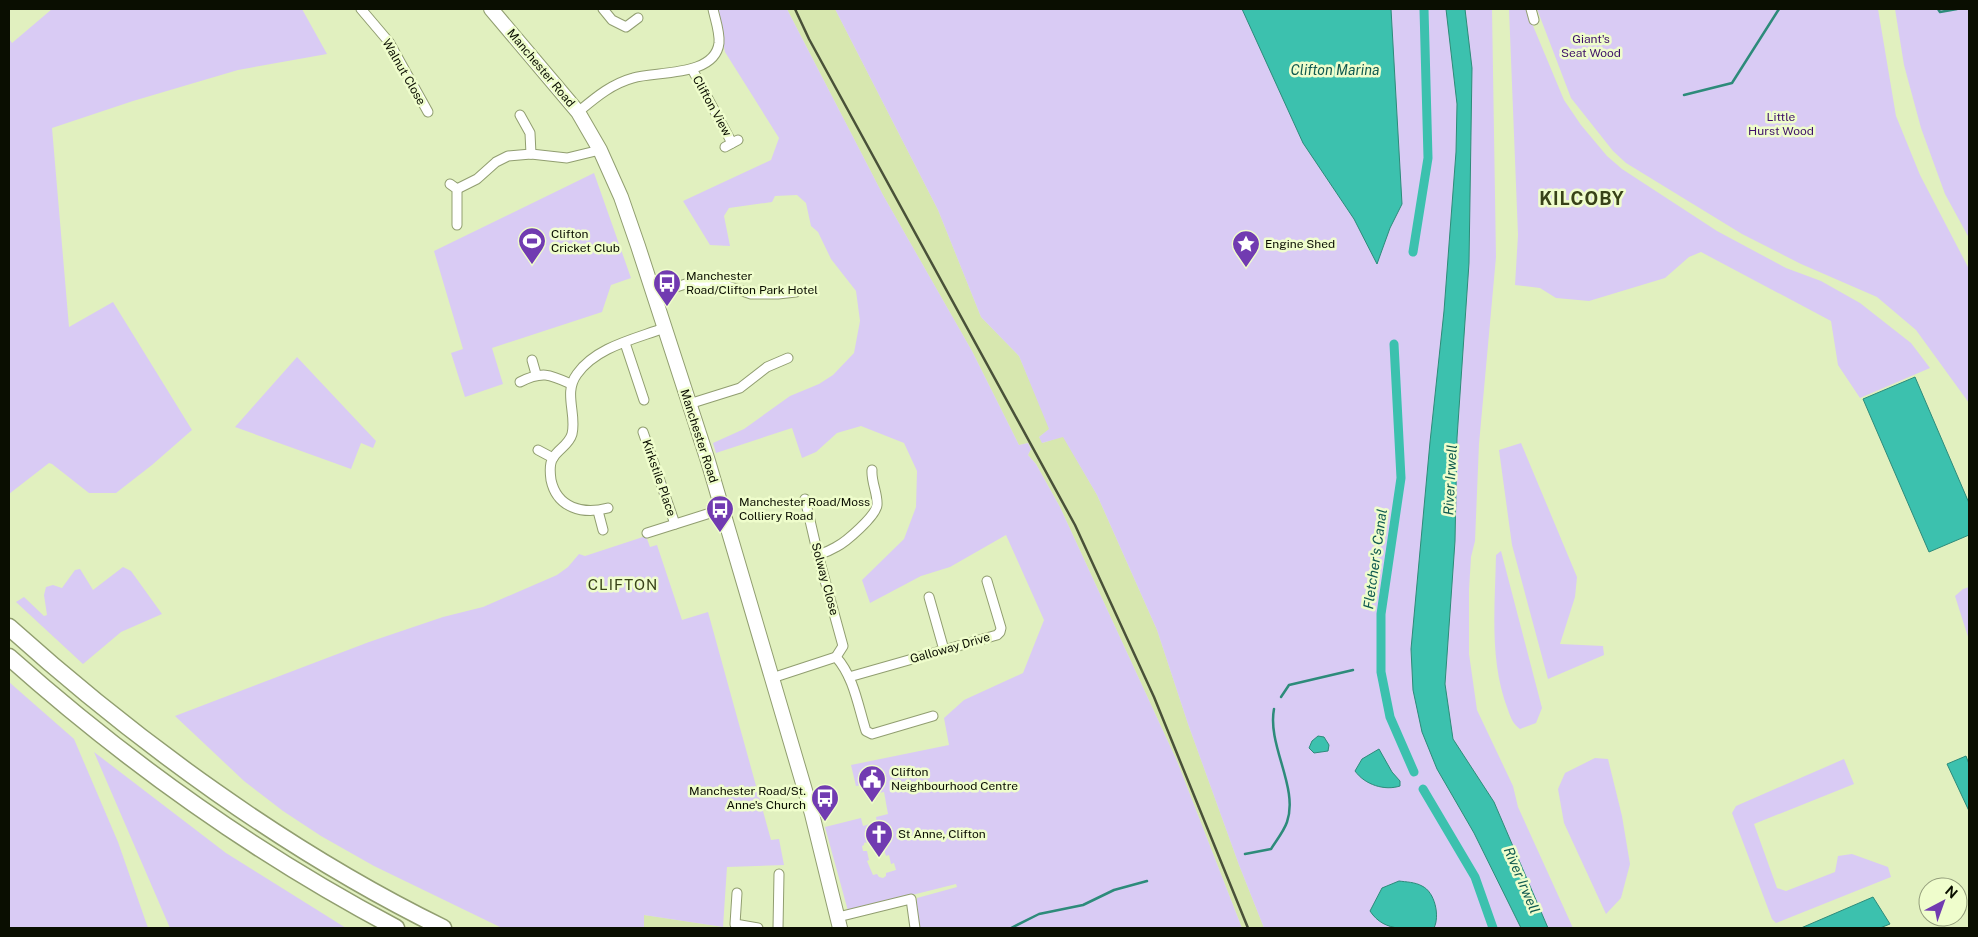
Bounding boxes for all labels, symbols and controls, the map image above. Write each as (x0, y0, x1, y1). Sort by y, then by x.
street label: Manchester Road (504, 26, 578, 110)
park label: Giant's Seat Wood (1561, 32, 1621, 60)
street label: Walnut Close (379, 37, 429, 108)
water label: Clifton Marina (1290, 62, 1380, 78)
street label: Clifton View (690, 73, 735, 139)
park label: Little Hurst Wood (1748, 110, 1814, 138)
district label: KILCOBY (1539, 188, 1625, 209)
sports icon: Clifton Cricket Club (517, 226, 547, 265)
place label: Clifton Cricket Club (551, 227, 620, 255)
place icon: Engine Shed (1231, 229, 1261, 268)
place label: Engine Shed (1265, 237, 1335, 251)
bus stop icon: Manchester Road/Clifton Park Hotel (652, 268, 682, 307)
place label: Manchester Road/Clifton Park Hotel (686, 269, 818, 297)
street label: Manchester Road (677, 387, 721, 485)
street label: Kirkstile Place (639, 438, 679, 518)
water label: River Irwell (1440, 444, 1460, 516)
bus stop icon: Manchester Road/Moss Colliery Road (705, 494, 735, 533)
place label: Manchester Road/Moss Colliery Road (739, 495, 870, 523)
water label: Fletcher's Canal (1360, 508, 1390, 610)
street label: Solway Close (809, 541, 841, 617)
district label: CLIFTON (588, 576, 658, 593)
street label: Galloway Drive (908, 630, 992, 666)
public building icon: Clifton Neighbourhood Centre (857, 764, 887, 803)
place label: Clifton Neighbourhood Centre (891, 765, 1018, 793)
bus stop icon: Manchester Road/St. Anne's Church (810, 783, 840, 822)
place label: Manchester Road/St. Anne's Church (689, 784, 806, 812)
church icon: St Anne, Clifton (864, 819, 894, 858)
place label: St Anne, Clifton (898, 827, 986, 841)
water label: River Irwell (1501, 844, 1543, 916)
north arrow (1918, 877, 1968, 927)
text: N (1942, 883, 1961, 902)

